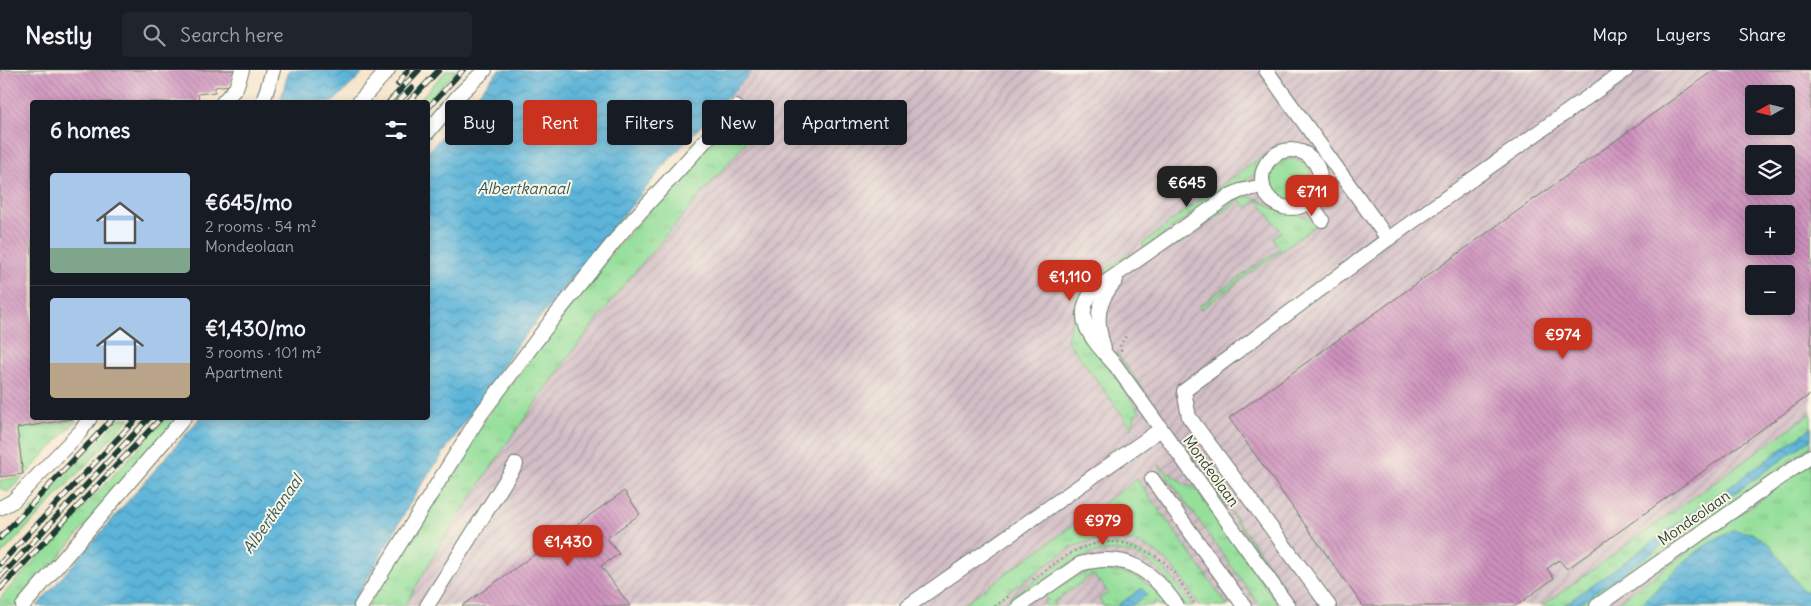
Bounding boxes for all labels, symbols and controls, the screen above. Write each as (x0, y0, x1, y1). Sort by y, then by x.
search box (122, 12, 472, 57)
text: Nestly (25, 20, 92, 50)
icon: search (140, 21, 168, 49)
text: Search here (180, 23, 283, 47)
text: Map (1592, 23, 1627, 46)
text: Layers (1655, 23, 1711, 46)
text: Share (1739, 23, 1786, 46)
north arrow (1745, 85, 1795, 135)
map controls (1745, 85, 1795, 315)
chip: Buy (445, 100, 513, 145)
chip: Rent (523, 100, 597, 145)
chip: Filters (607, 100, 692, 145)
chip: New (702, 100, 774, 145)
chip: Apartment (784, 100, 907, 145)
icon: filters (382, 116, 410, 144)
text: 6 homes (50, 117, 130, 144)
button: layers (1745, 145, 1795, 195)
pin: €645 (1157, 166, 1217, 208)
text: €645 (1168, 172, 1206, 192)
pin: €711 (1282, 174, 1342, 217)
water label: Albertkanaal (477, 178, 571, 198)
text: €711 (1297, 181, 1327, 201)
text: €645/mo (205, 189, 292, 216)
icon: home (90, 193, 150, 253)
button: + (1745, 205, 1795, 255)
text: 2 rooms · 54 m² (205, 216, 317, 236)
text: Mondeolaan (205, 236, 294, 256)
pin: €1,110 (1029, 260, 1111, 302)
button: − (1745, 265, 1795, 315)
text: €1,110 (1049, 266, 1091, 286)
text: €1,430/mo (205, 315, 306, 342)
icon: home (90, 318, 150, 378)
pin: €974 (1533, 318, 1593, 360)
text: €974 (1545, 324, 1581, 344)
text: 3 rooms · 101 m² (205, 342, 322, 362)
text: Apartment (205, 362, 283, 382)
street label: Mondeolaan (1179, 431, 1244, 510)
water label: Albertkanaal (238, 469, 308, 557)
street label: Mondeolaan (1654, 486, 1734, 549)
pin: €979 (1073, 504, 1133, 546)
text: €979 (1085, 510, 1121, 530)
pin: €1,430 (527, 524, 609, 567)
text: €1,430 (544, 531, 592, 551)

